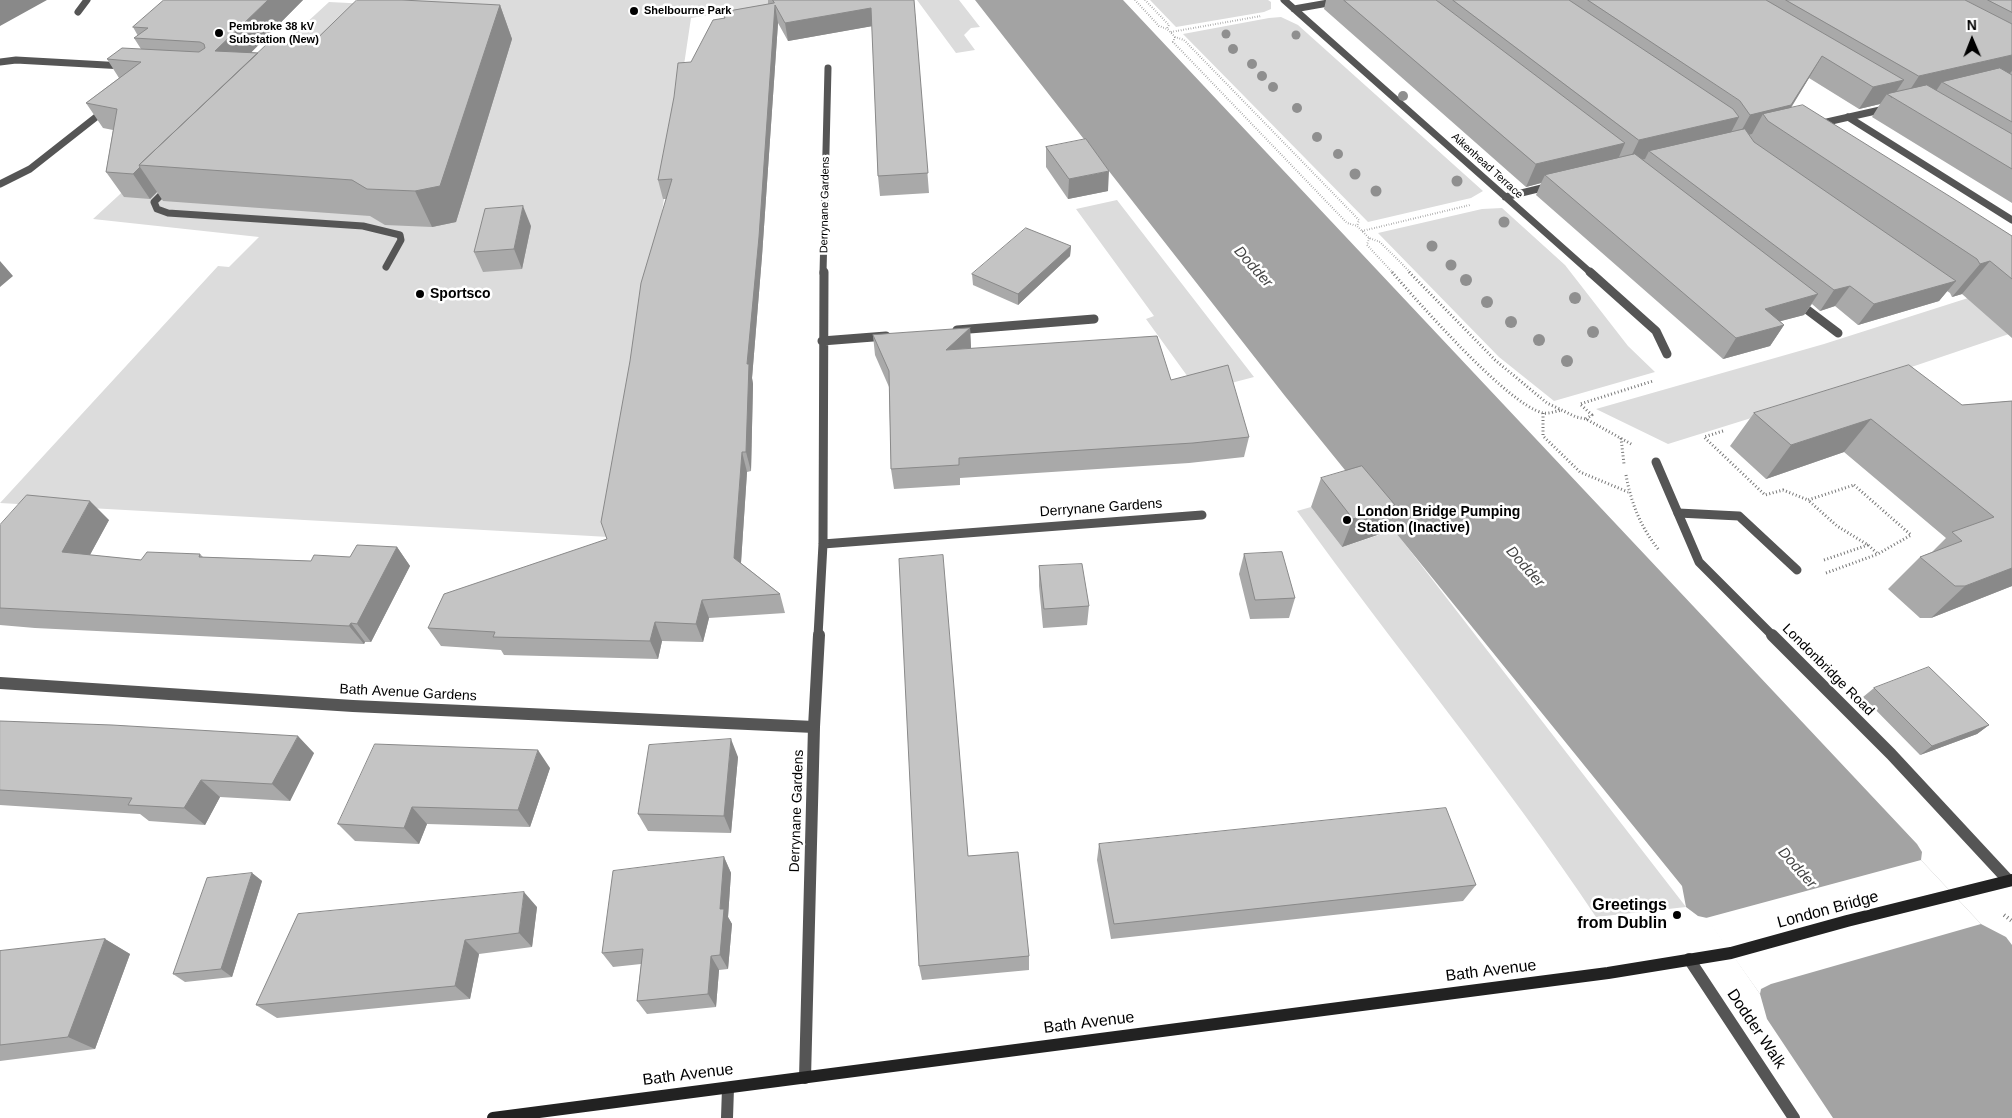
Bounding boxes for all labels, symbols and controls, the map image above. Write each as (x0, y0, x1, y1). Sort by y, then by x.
place label: Shelbourne Park (644, 4, 731, 18)
marker: Shelbourne Park (628, 5, 640, 17)
north arrow (1947, 15, 1997, 65)
text: N (1967, 17, 1977, 33)
place label: Pembroke 38 kV Substation (New) (229, 20, 319, 46)
marker: Pembroke 38 kV Substation (New) (213, 27, 225, 39)
street label: Aikenhead Terrace (1449, 130, 1525, 202)
street label: Derrynane Gardens (818, 157, 832, 253)
water label: Dodder (1230, 243, 1276, 291)
place label: Sportsco (430, 286, 491, 302)
marker: Sportsco (414, 288, 426, 300)
street label: Derrynane Gardens (1039, 495, 1163, 521)
place label: London Bridge Pumping Station (Inactive) (1357, 504, 1520, 536)
marker: London Bridge Pumping Station (Inactive) (1341, 514, 1353, 526)
water label: Dodder (1502, 543, 1548, 591)
street label: Londonbridge Road (1779, 621, 1877, 719)
street label: Bath Avenue Gardens (339, 681, 477, 705)
street label: Derrynane Gardens (786, 749, 808, 873)
water label: Dodder (1774, 844, 1820, 892)
street label: London Bridge (1775, 887, 1881, 933)
place label: Greetings from Dublin (1577, 896, 1667, 934)
marker: Greetings from Dublin (1671, 909, 1683, 921)
street label: Bath Avenue (1445, 956, 1537, 986)
street label: Dodder Walk (1722, 986, 1790, 1072)
street label: Bath Avenue (1043, 1008, 1135, 1038)
street label: Bath Avenue (642, 1060, 734, 1090)

